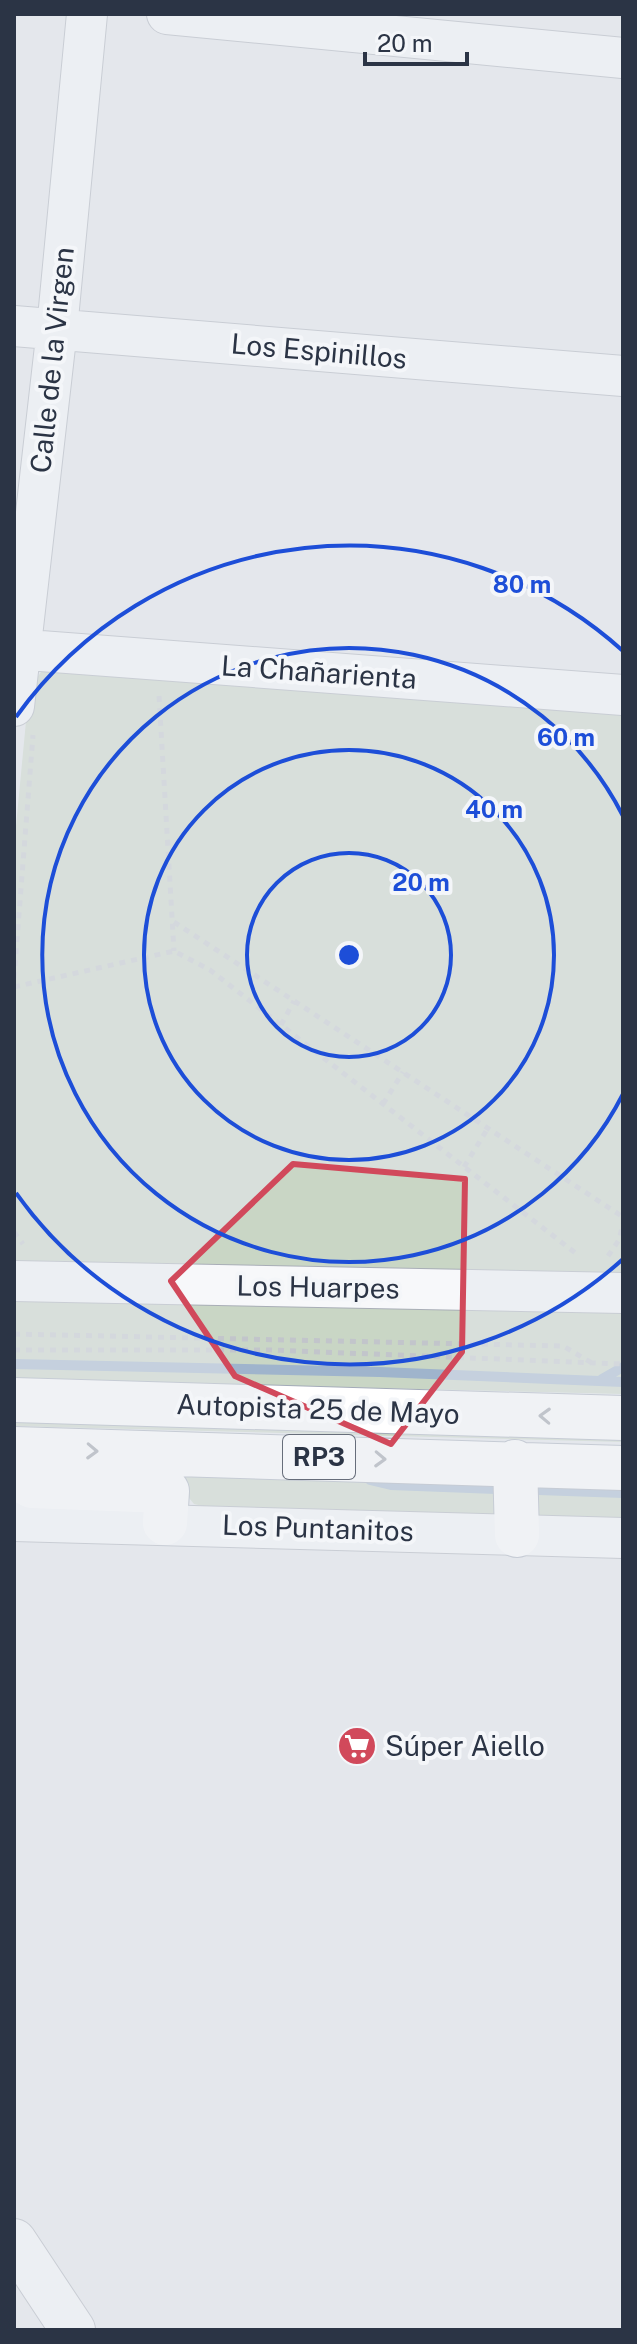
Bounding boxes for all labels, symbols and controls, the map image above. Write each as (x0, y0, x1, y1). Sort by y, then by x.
scale bar (365, 16, 467, 66)
text: 20 m (377, 29, 433, 57)
street label: Calle de la Virgen (23, 245, 80, 475)
street label: Los Espinillos (230, 326, 408, 375)
text: 80 m (493, 570, 551, 598)
street label: La Chañarienta (220, 648, 418, 695)
text: 60 m (537, 723, 595, 751)
text: 40 m (465, 795, 523, 823)
text: 20 m (392, 868, 450, 896)
centre of rings (335, 941, 363, 969)
street label: Los Huarpes (236, 1269, 400, 1304)
street label: Autopista 25 de Mayo (176, 1387, 460, 1430)
one-way arrow (538, 1407, 551, 1425)
road number: RP3 (283, 1435, 355, 1479)
one-way arrow (86, 1442, 99, 1459)
one-way arrow (374, 1450, 387, 1467)
street label: Los Puntanitos (222, 1508, 414, 1547)
supermarket icon: Súper Aiello (336, 1725, 378, 1767)
place label: Súper Aiello (385, 1729, 545, 1762)

